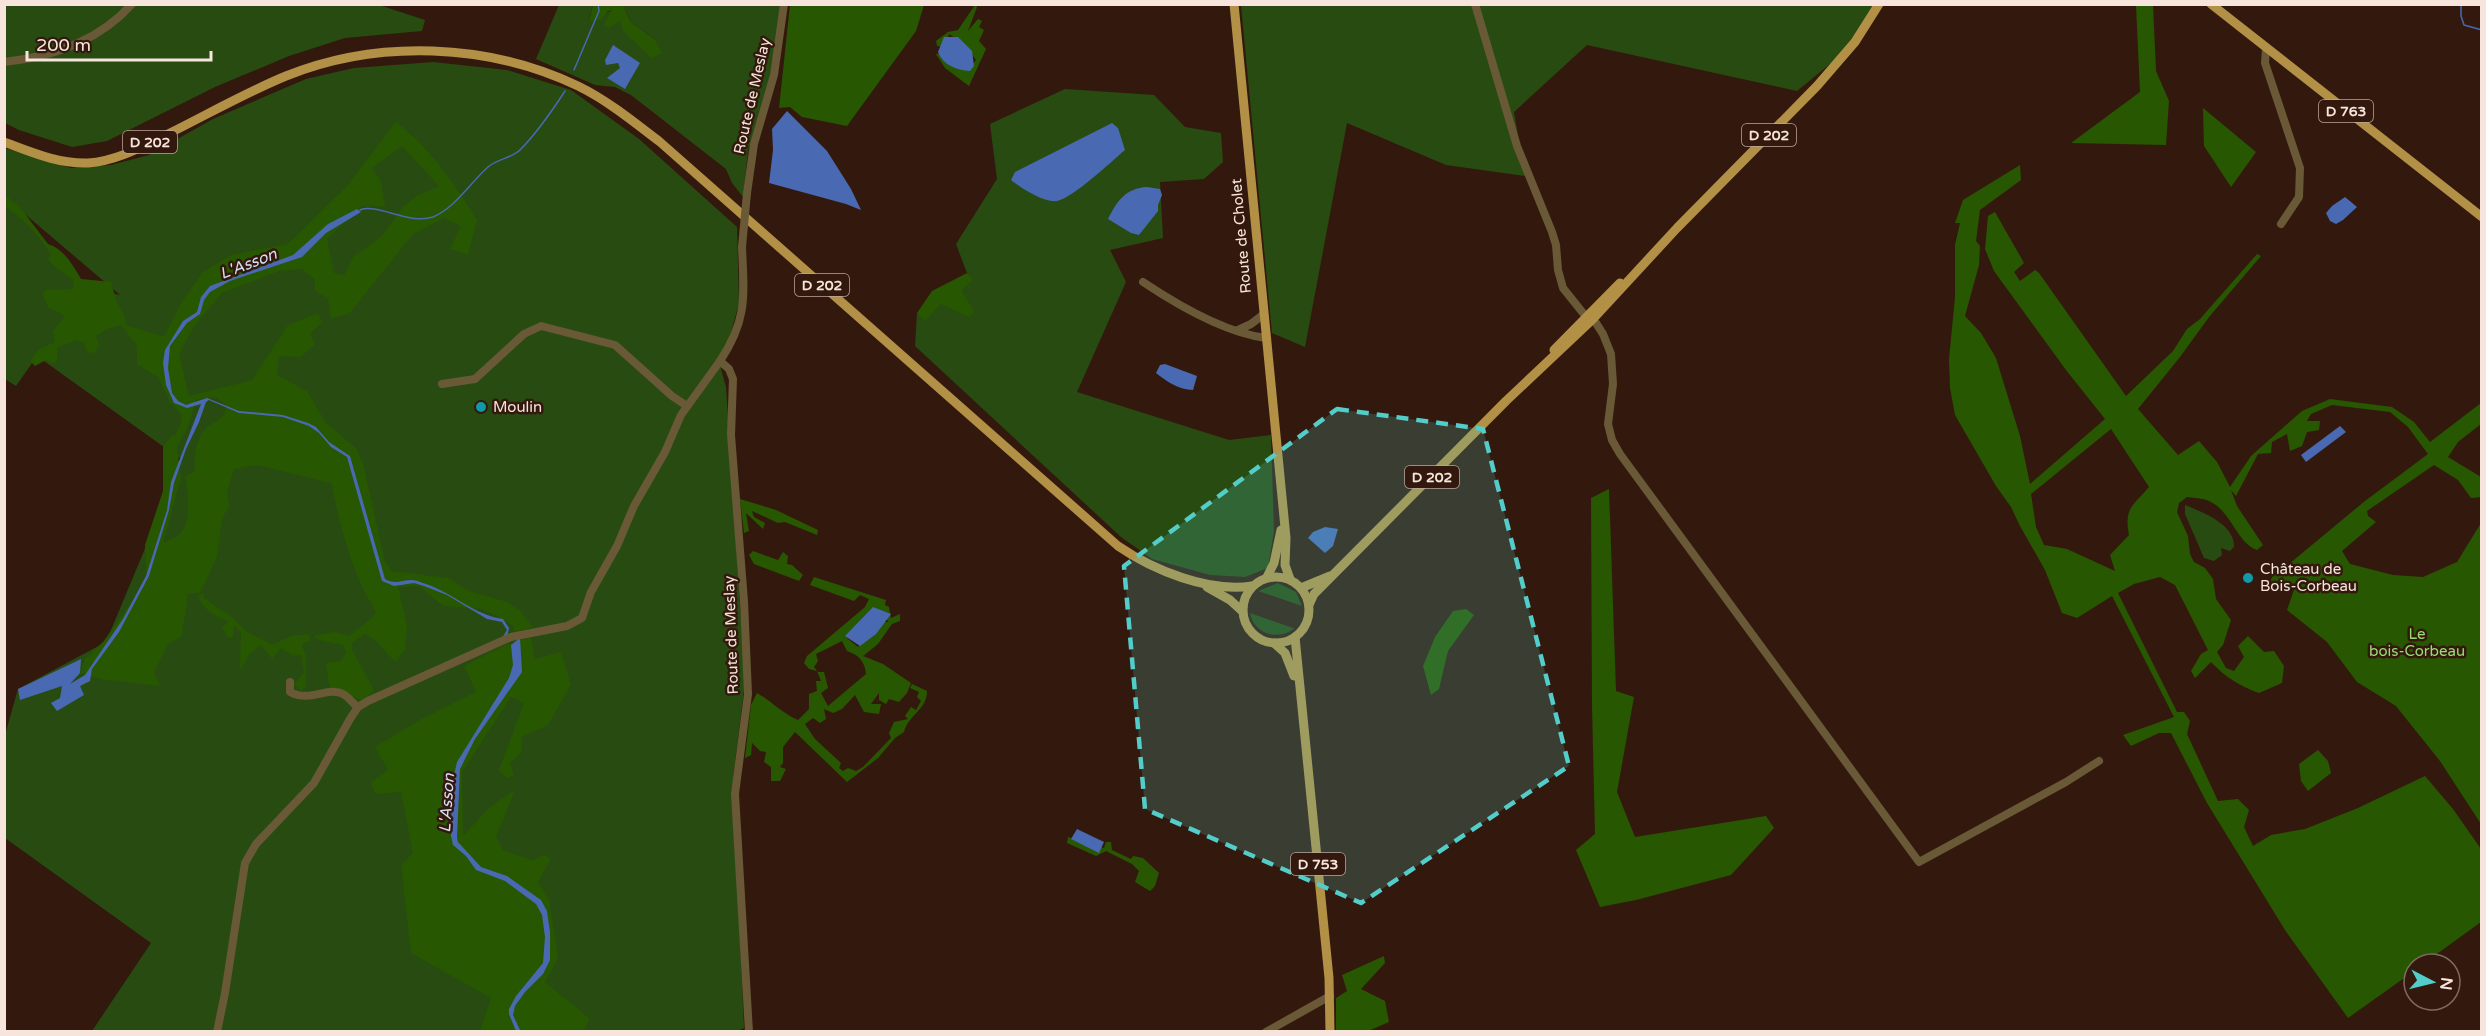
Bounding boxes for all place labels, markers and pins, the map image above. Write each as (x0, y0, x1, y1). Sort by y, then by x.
place label: Moulin (493, 398, 542, 416)
marker: Moulin (474, 400, 488, 414)
place label: Château de Bois-Corbeau (2260, 560, 2357, 595)
marker: Château de Bois-Corbeau (2241, 571, 2255, 585)

